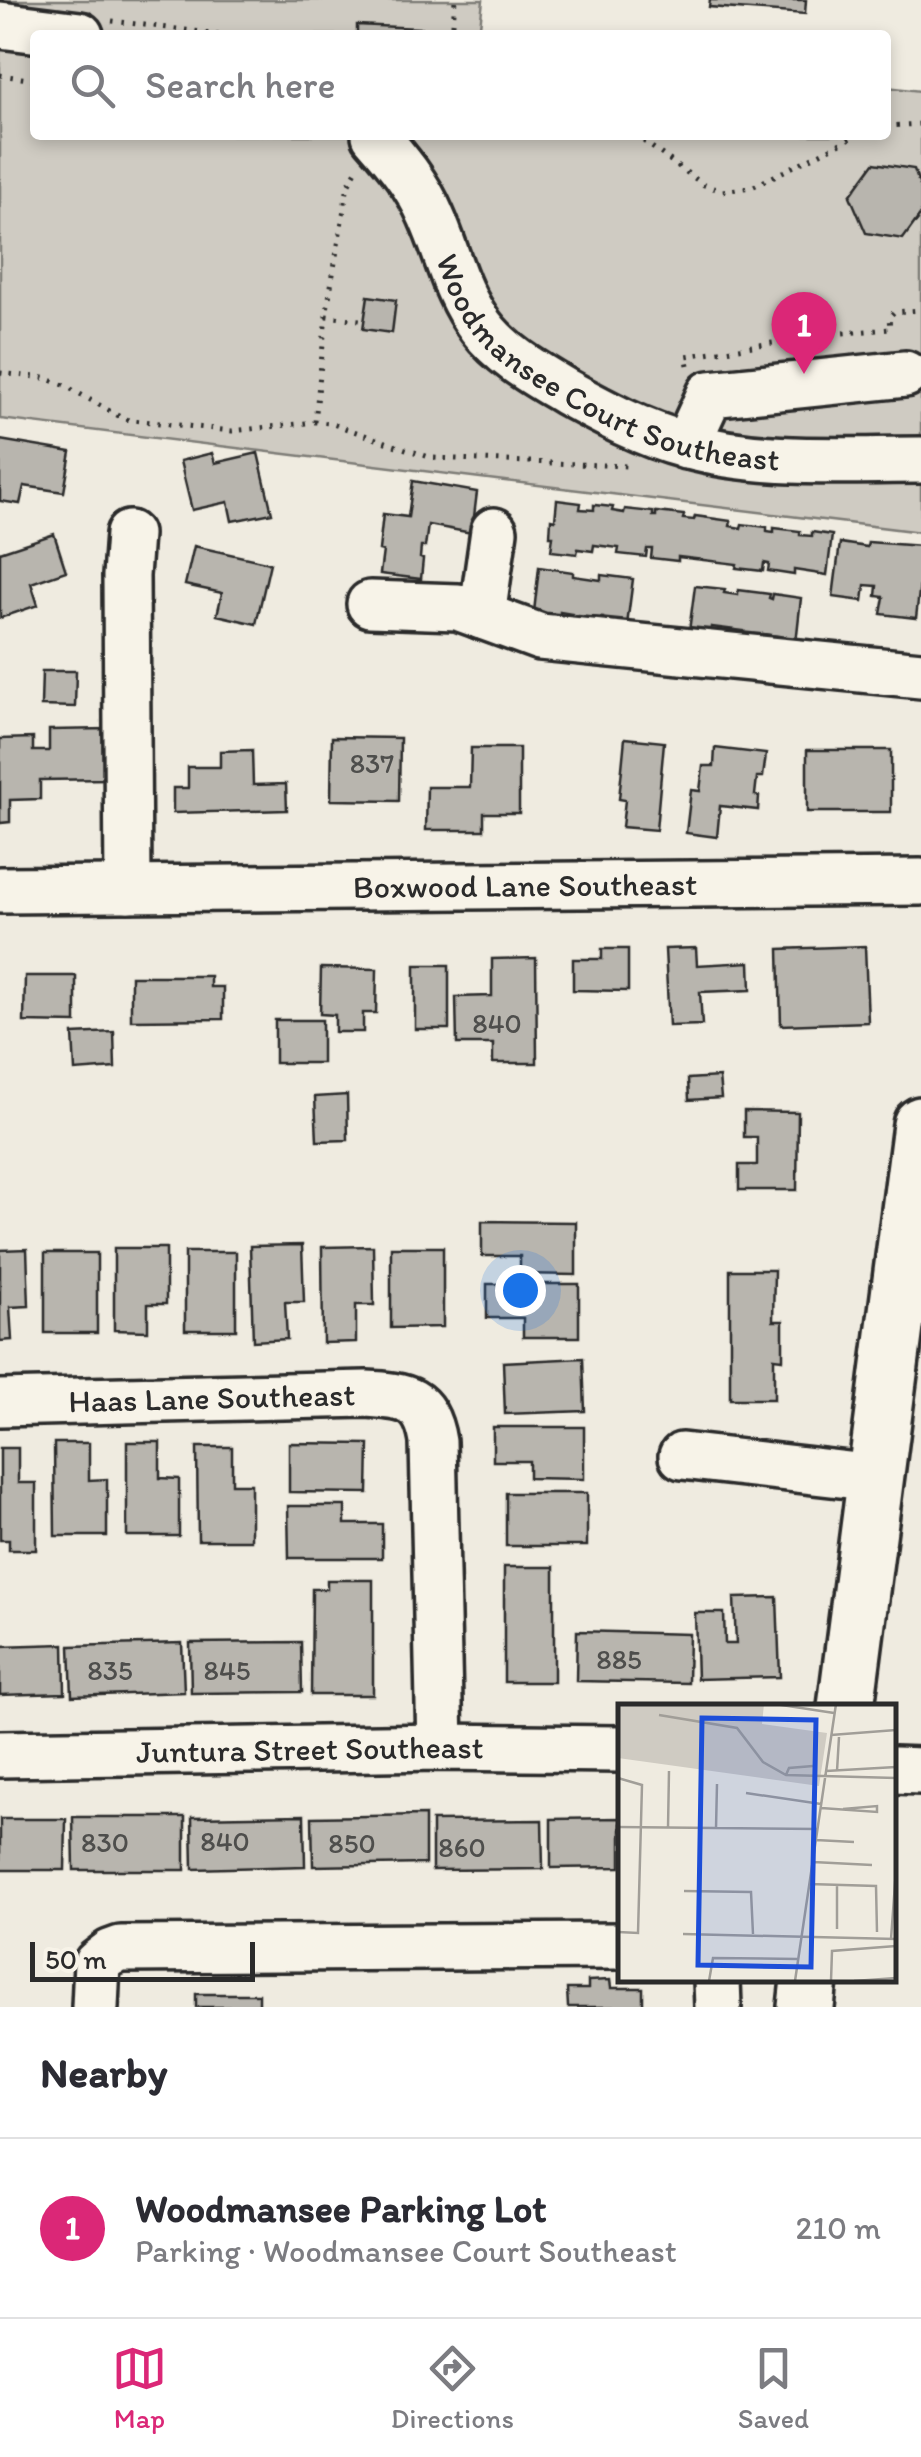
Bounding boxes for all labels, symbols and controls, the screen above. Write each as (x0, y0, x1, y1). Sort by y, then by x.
search box (30, 30, 891, 140)
icon: search (65, 58, 120, 113)
text: Search here (145, 62, 336, 108)
street label: Woodmansee Court Southeast (428, 249, 781, 478)
pin: 1 (772, 292, 836, 374)
house number: 837 (350, 746, 394, 780)
street label: Boxwood Lane Southeast (353, 865, 697, 906)
house number: 840 (472, 1006, 522, 1040)
your location (495, 1265, 546, 1316)
street label: Haas Lane Southeast (68, 1375, 356, 1420)
house number: 885 (596, 1642, 642, 1676)
house number: 835 (87, 1653, 133, 1687)
house number: 845 (204, 1653, 250, 1687)
inset map (618, 1704, 896, 1982)
street label: Juntura Street Southeast (136, 1728, 484, 1771)
house number: 840 (200, 1824, 250, 1858)
house number: 830 (81, 1825, 129, 1859)
house number: 850 (328, 1826, 376, 1860)
house number: 860 (438, 1830, 486, 1864)
scale bar (30, 1937, 255, 1982)
text: 50 m (45, 1942, 107, 1976)
text: Nearby (40, 2047, 167, 2098)
text: Woodmansee Parking Lot (135, 2186, 547, 2232)
text: 1 (65, 2209, 80, 2247)
text: 210 m (795, 2209, 881, 2247)
text: Parking · Woodmansee Court Southeast (135, 2232, 677, 2270)
tab: Map (112, 2341, 167, 2435)
tab: Directions (391, 2341, 514, 2435)
tab: Saved (738, 2341, 809, 2435)

